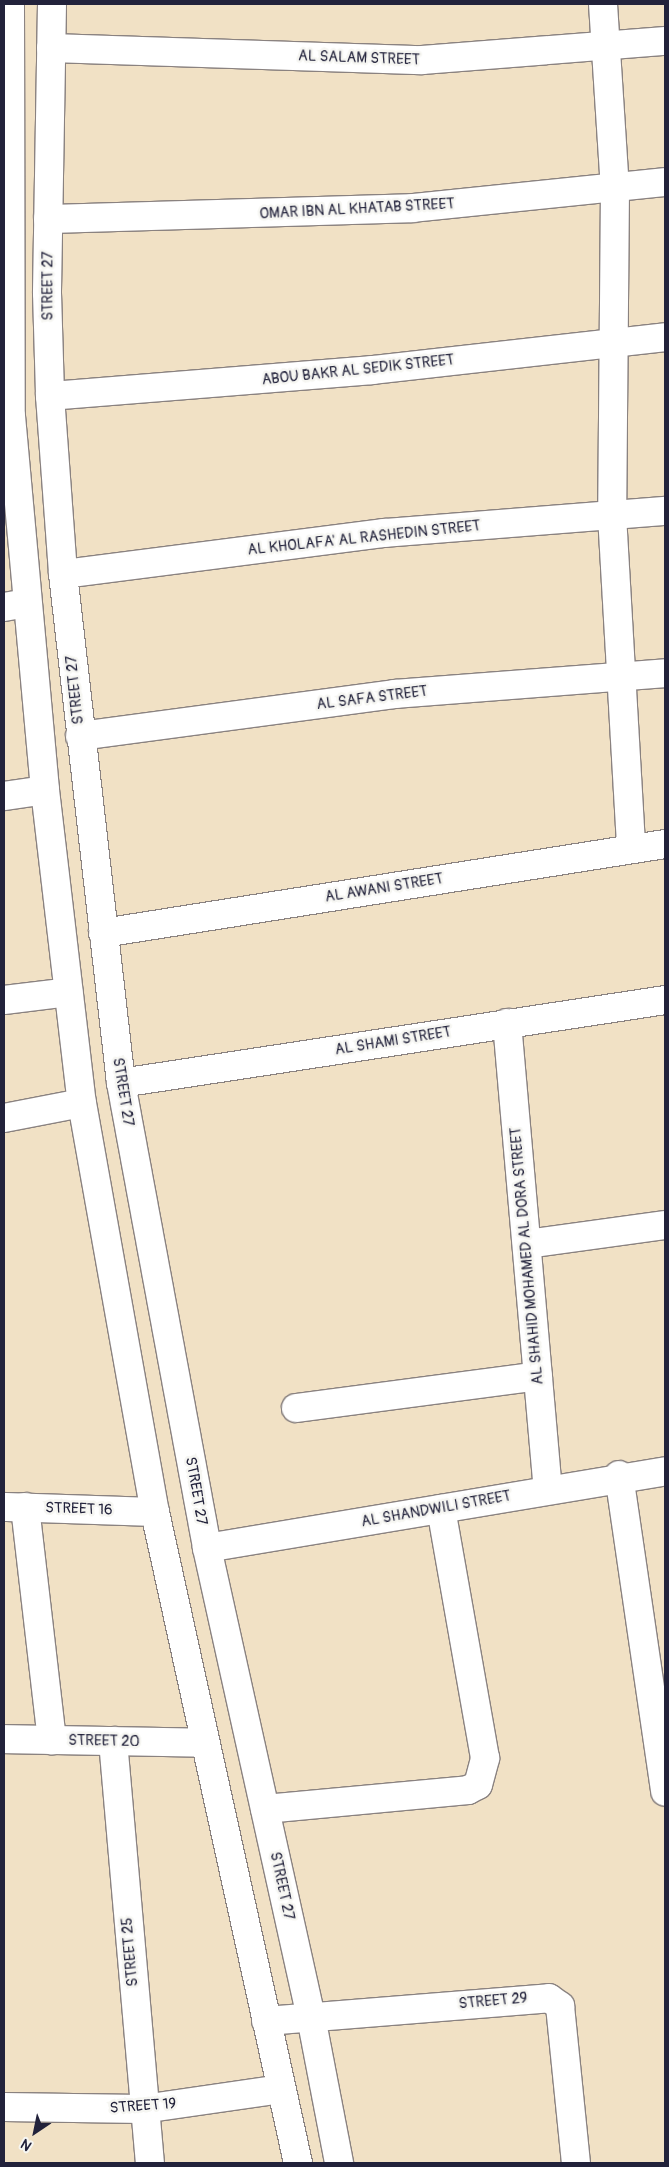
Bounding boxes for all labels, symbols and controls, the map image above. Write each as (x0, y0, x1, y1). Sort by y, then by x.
street label: AL SALAM STREET (298, 47, 420, 69)
street label: OMAR IBN AL KHATAB STREET (259, 195, 455, 223)
street label: STREET 27 (39, 251, 57, 321)
street label: ABOU BAKR AL SEDIK STREET (261, 351, 455, 389)
street label: AL KHOLAFA' AL RASHEDIN STREET (247, 517, 481, 559)
street label: STREET 27 (62, 655, 88, 725)
street label: AL SAFA STREET (316, 682, 428, 714)
street label: AL AWANI STREET (324, 870, 444, 906)
street label: AL SHAMI STREET (334, 1023, 452, 1059)
street label: STREET 27 (109, 1056, 137, 1128)
street label: AL SHAHID MOHAMED AL DORA STREET (507, 1127, 547, 1385)
street label: STREET 27 (181, 1455, 211, 1527)
street label: AL SHANDWILI STREET (360, 1487, 512, 1531)
street label: STREET 16 (45, 1499, 113, 1519)
street label: STREET 20 (68, 1731, 140, 1751)
street label: STREET 27 (266, 1850, 298, 1922)
street label: STREET 25 (118, 1917, 142, 1987)
street label: STREET 29 (458, 1989, 528, 2013)
street label: STREET 19 (109, 2095, 177, 2117)
north arrow (10, 2107, 60, 2157)
text: N (18, 2135, 35, 2155)

